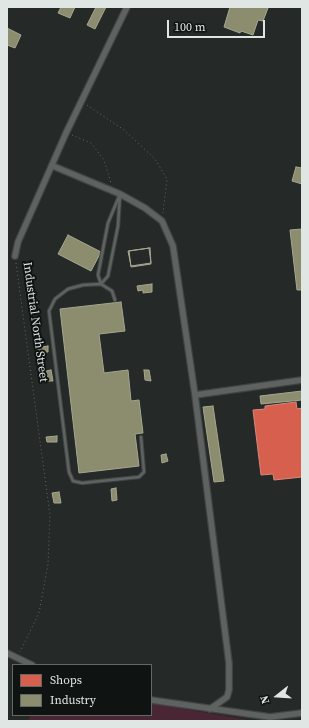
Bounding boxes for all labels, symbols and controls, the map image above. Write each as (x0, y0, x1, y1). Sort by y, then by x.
scale bar (169, 12, 267, 38)
text: 100 m (174, 19, 206, 35)
street label: Industrial North Street (19, 261, 51, 383)
legend (12, 664, 152, 716)
text: Shops (50, 672, 82, 688)
north arrow (257, 676, 297, 716)
text: Industry (50, 692, 96, 708)
text: N (257, 694, 273, 706)

